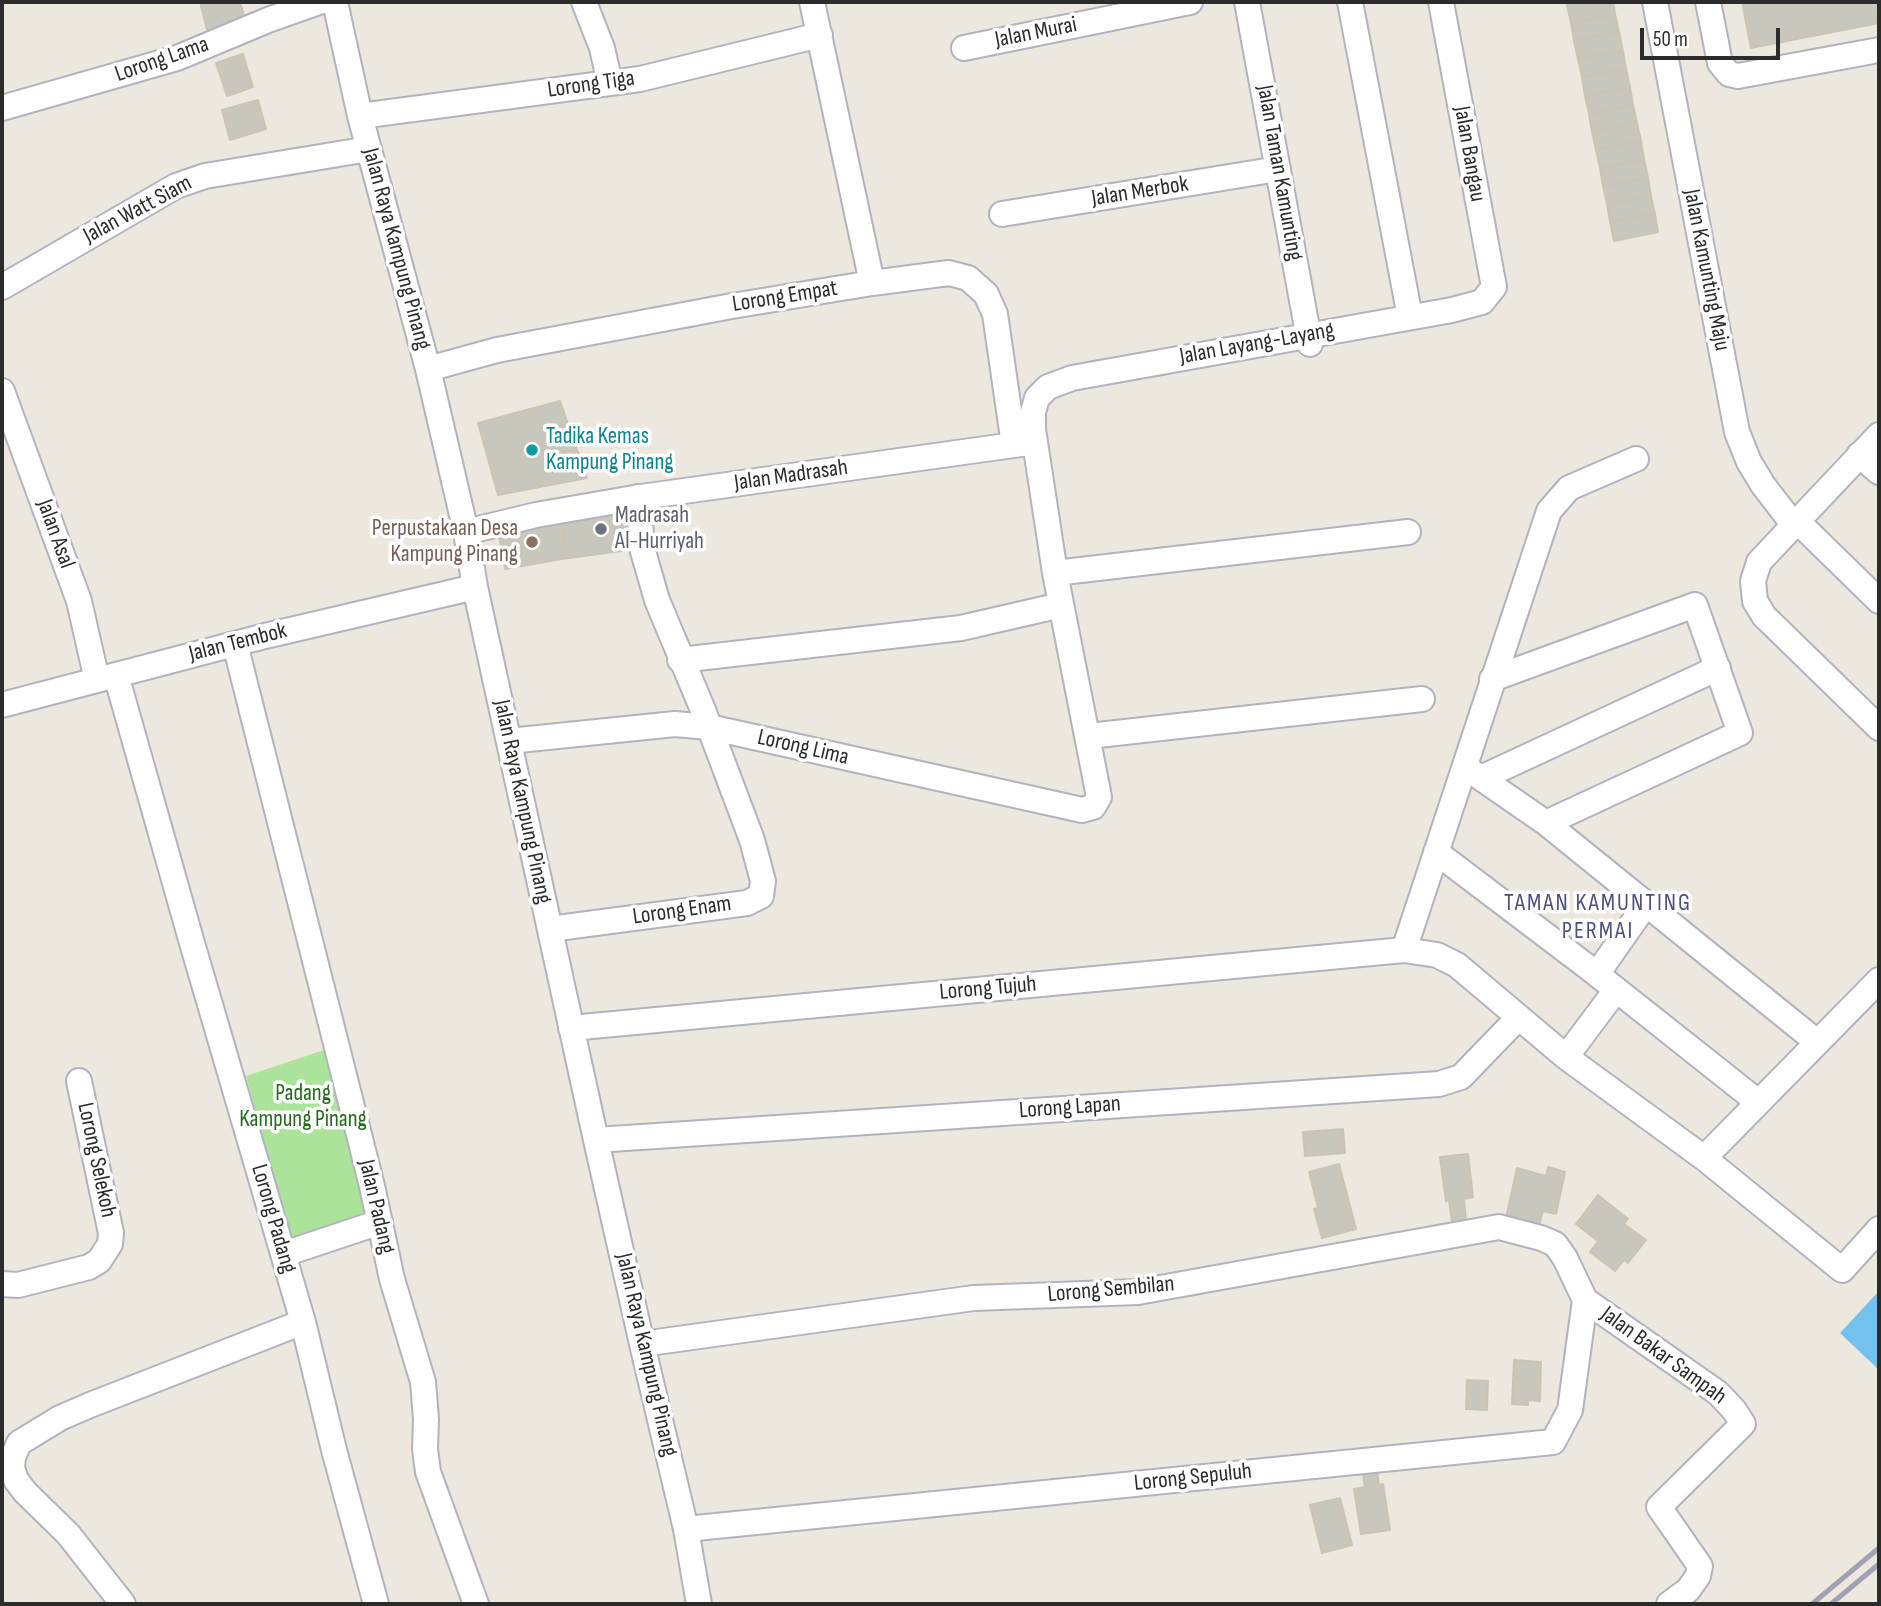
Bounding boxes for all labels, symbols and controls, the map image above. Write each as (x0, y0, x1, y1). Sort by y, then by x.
street label: Jalan Murai (993, 12, 1079, 54)
scale bar (1643, 14, 1783, 58)
text: 50 m (1653, 27, 1688, 52)
street label: Lorong Lama (112, 31, 212, 89)
street label: Lorong Tiga (546, 65, 636, 105)
street label: Jalan Taman Kamunting (1250, 83, 1308, 263)
street label: Jalan Bangau (1447, 104, 1491, 204)
street label: Jalan Raya Kampung Pinang (356, 145, 436, 353)
street label: Jalan Watt Siam (79, 170, 197, 250)
street label: Jalan Merbok (1090, 171, 1190, 213)
street label: Jalan Kamunting Maju (1677, 187, 1735, 353)
street label: Lorong Empat (731, 275, 839, 319)
street label: Jalan Layang-Layang (1178, 317, 1336, 371)
place label: Tadika Kemas Kampung Pinang (546, 423, 673, 477)
marker: Tadika Kemas Kampung Pinang (524, 442, 540, 458)
street label: Jalan Madrasah (733, 454, 849, 498)
street label: Jalan Asal (30, 496, 80, 572)
place label: Madrasah Al-Hurriyah (615, 502, 704, 556)
place label: Perpustakaan Desa Kampung Pinang (372, 515, 518, 569)
marker: Madrasah Al-Hurriyah (593, 521, 609, 537)
marker: Perpustakaan Desa Kampung Pinang (524, 534, 540, 550)
street label: Jalan Tembok (186, 618, 290, 668)
street label: Jalan Raya Kampung Pinang (487, 698, 557, 906)
street label: Lorong Lima (755, 724, 851, 772)
street label: Lorong Enam (631, 890, 733, 932)
district label: TAMAN KAMUNTING PERMAI (1506, 890, 1690, 946)
street label: Lorong Tujuh (938, 971, 1038, 1007)
park label: Padang Kampung Pinang (239, 1080, 367, 1134)
street label: Lorong Lapan (1018, 1091, 1122, 1125)
street label: Lorong Selekoh (70, 1100, 122, 1220)
street label: Jalan Padang (352, 1157, 400, 1257)
street label: Lorong Padang (244, 1161, 302, 1277)
street label: Jalan Raya Kampung Pinang (609, 1251, 683, 1459)
street label: Lorong Sembilan (1047, 1271, 1175, 1309)
street label: Jalan Bakar Sampah (1595, 1301, 1731, 1411)
street label: Lorong Sepuluh (1133, 1458, 1253, 1498)

